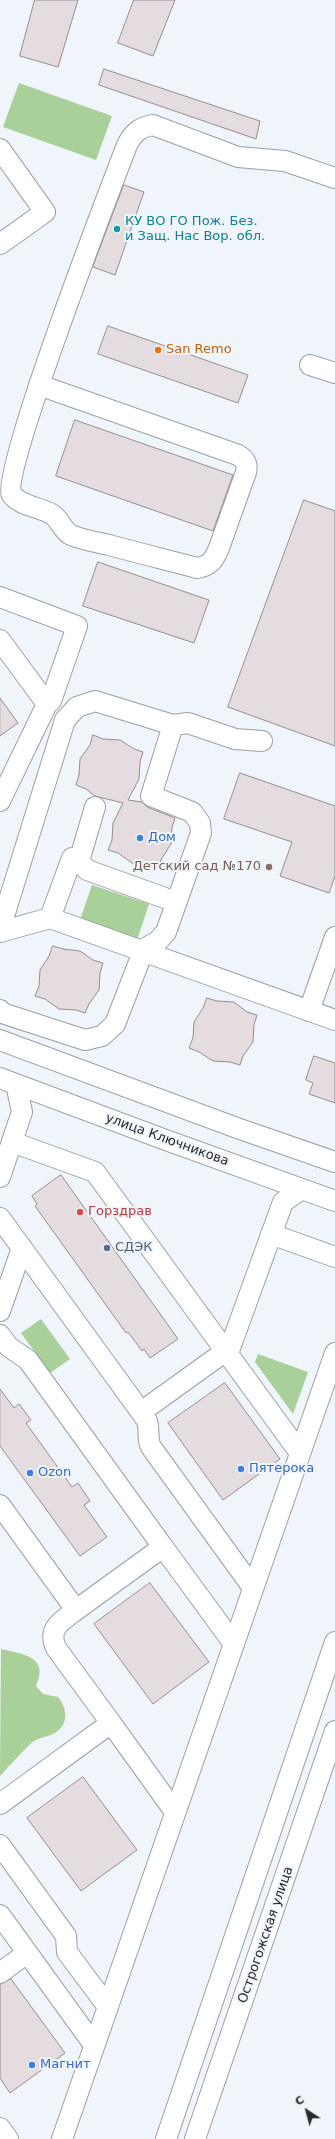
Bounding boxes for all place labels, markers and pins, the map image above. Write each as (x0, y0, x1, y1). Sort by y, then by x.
place label: КУ ВО ГО Пож. Без. и Защ. Нас Вор. обл. (125, 214, 265, 245)
marker: КУ ВО ГО Пож. Без. и Защ. Нас Вор. обл. (112, 224, 122, 234)
place label: San Remo (166, 342, 232, 358)
marker: San Remo (153, 345, 163, 355)
place label: Дом (148, 830, 176, 846)
marker: Дом (135, 833, 145, 843)
place label: Детский сад №170 (133, 859, 261, 875)
marker: Детский сад №170 (264, 862, 274, 872)
place label: Горздрав (88, 1204, 152, 1220)
marker: Горздрав (75, 1207, 85, 1217)
place label: СДЭК (115, 1240, 153, 1256)
marker: СДЭК (102, 1243, 112, 1253)
place label: Пятерока (249, 1461, 314, 1477)
marker: Пятерока (236, 1464, 246, 1474)
place label: Ozon (38, 1465, 71, 1481)
marker: Ozon (25, 1468, 35, 1478)
place label: Магнит (40, 2057, 91, 2073)
marker: Магнит (27, 2060, 37, 2070)

